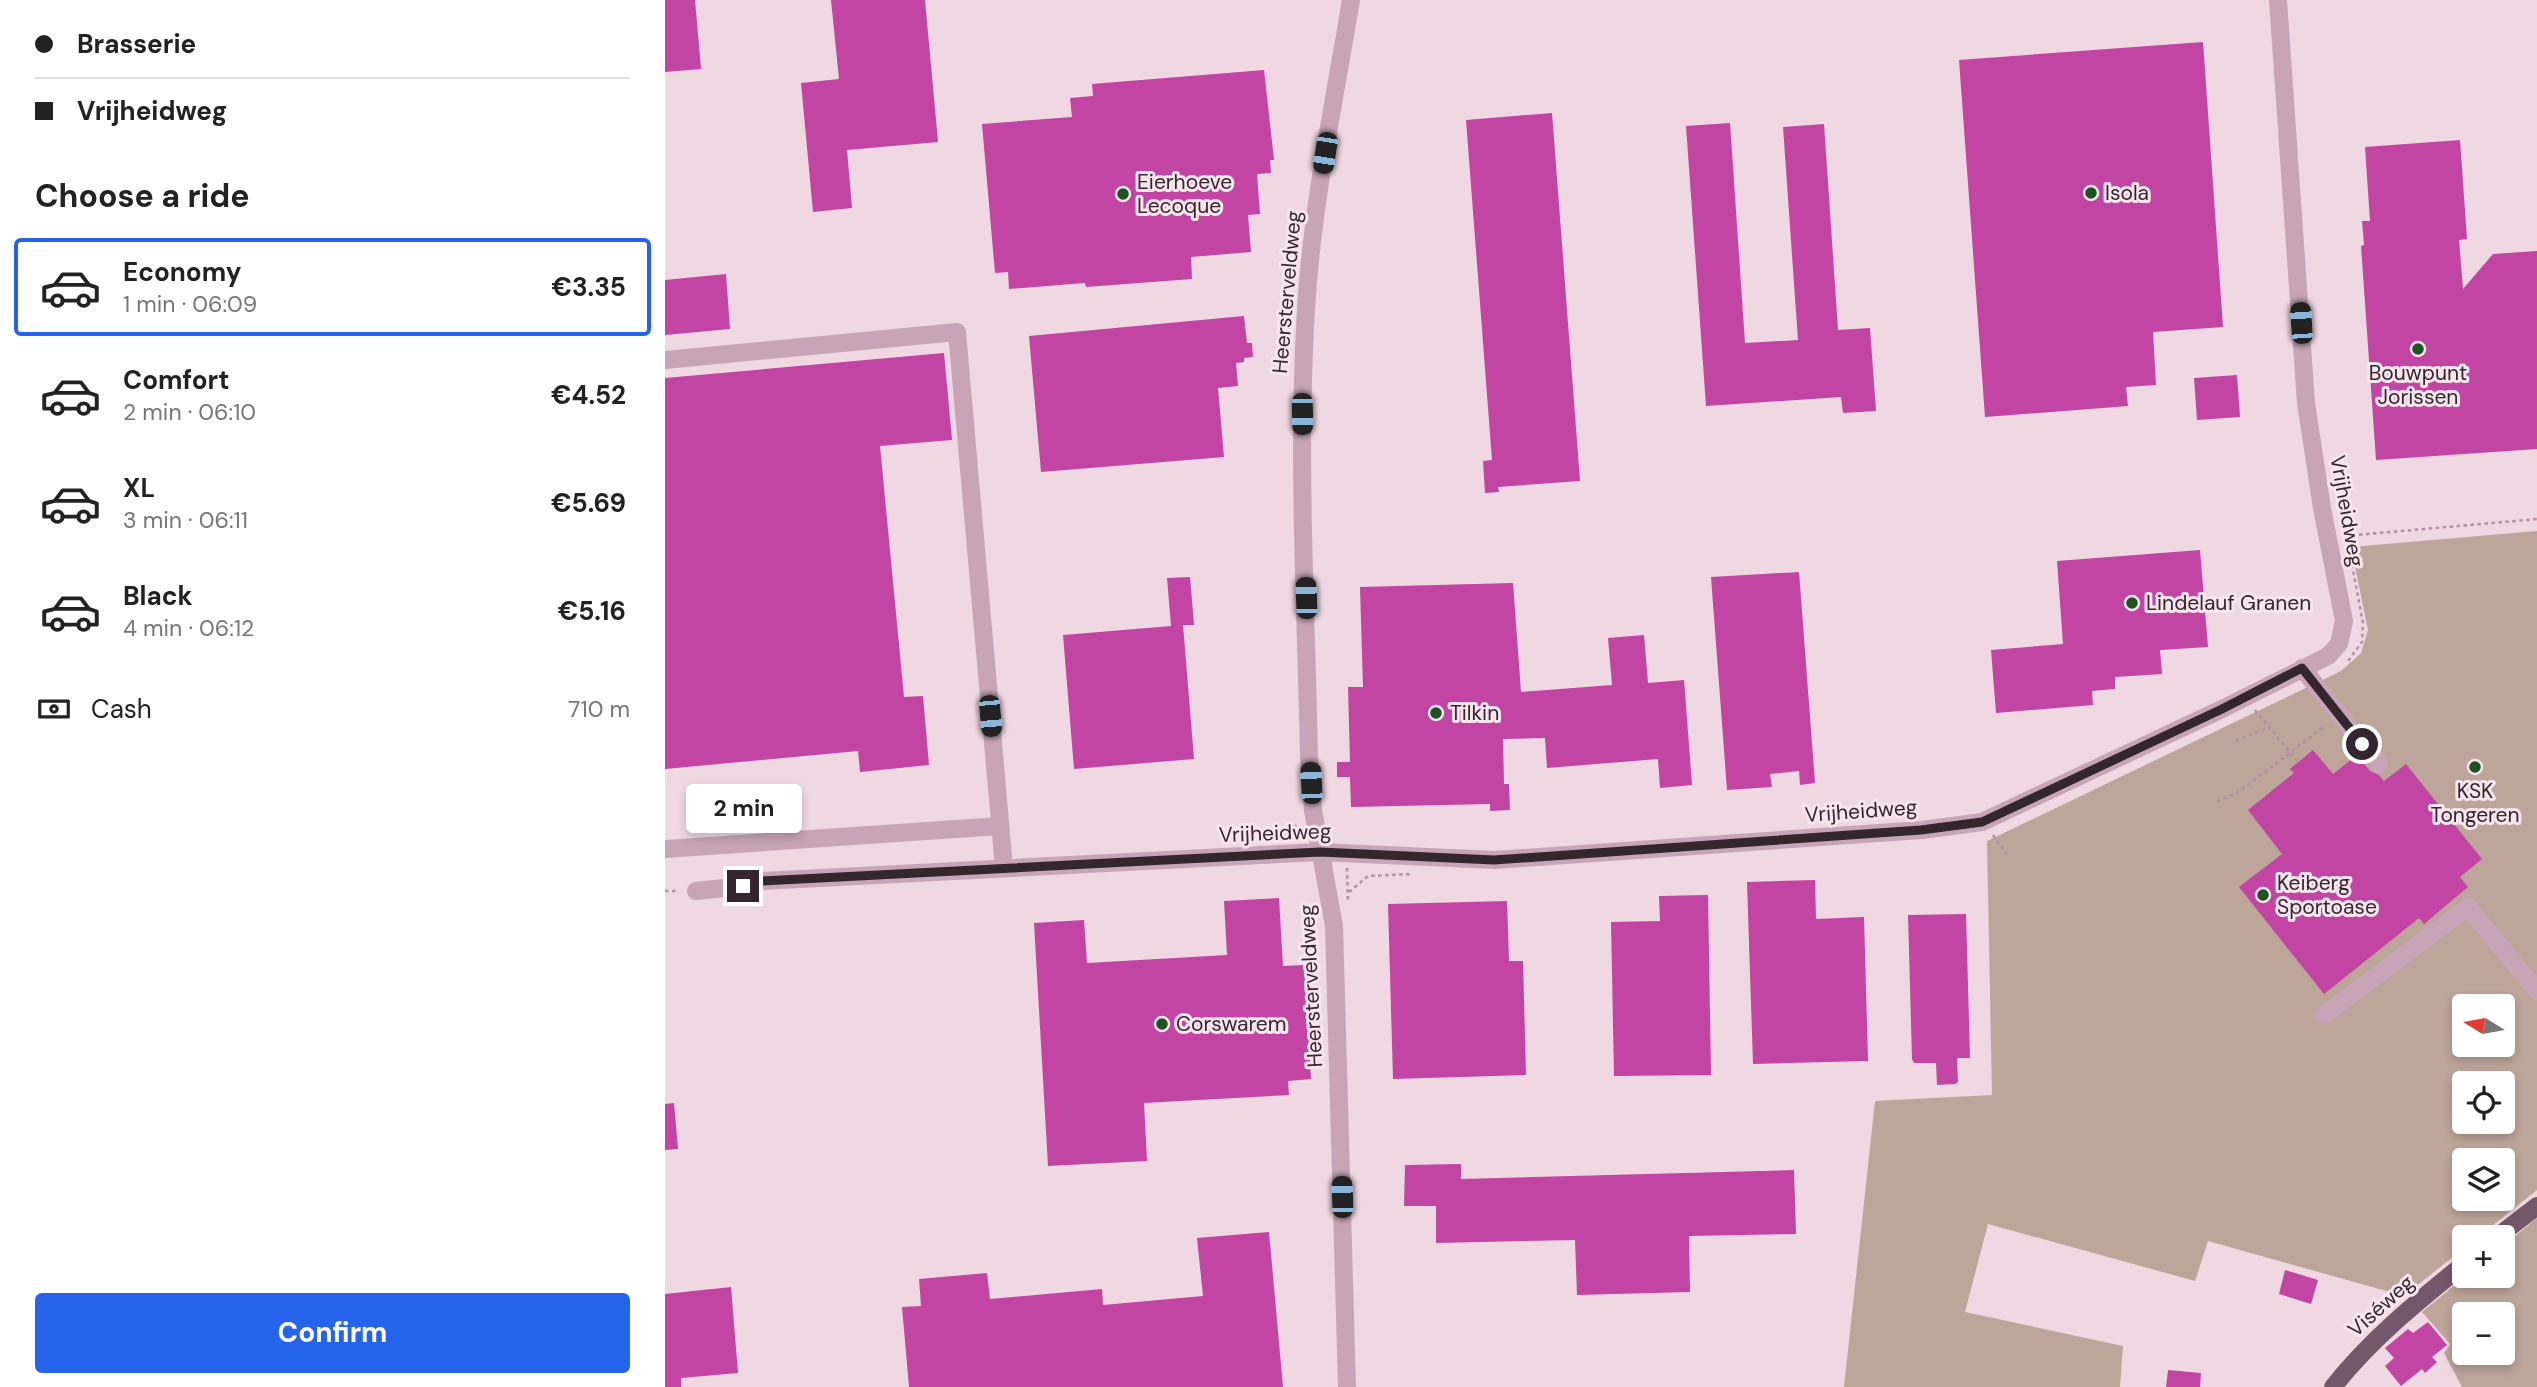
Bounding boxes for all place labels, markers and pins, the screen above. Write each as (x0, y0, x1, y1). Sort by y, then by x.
place label: Eierhoeve Lecoque (1137, 168, 1232, 220)
place label: Isola (2105, 179, 2149, 207)
marker: Isola (2083, 185, 2099, 201)
marker: Eierhoeve Lecoque (1115, 186, 1131, 202)
marker: Bouwpunt Jorissen (2410, 341, 2426, 357)
place label: Bouwpunt Jorissen (2369, 359, 2467, 411)
place label: Lindelauf Granen (2146, 589, 2311, 617)
marker: Lindelauf Granen (2124, 595, 2140, 611)
place label: Tilkin (1450, 699, 1499, 727)
marker: Tilkin (1428, 705, 1444, 721)
marker: KSK Tongeren (2467, 759, 2483, 775)
place label: KSK Tongeren (2431, 777, 2519, 829)
place label: Keiberg Sportoase (2277, 869, 2377, 921)
marker: Keiberg Sportoase (2255, 887, 2271, 903)
place label: Corswarem (1176, 1010, 1287, 1038)
marker: Corswarem (1154, 1016, 1170, 1032)

